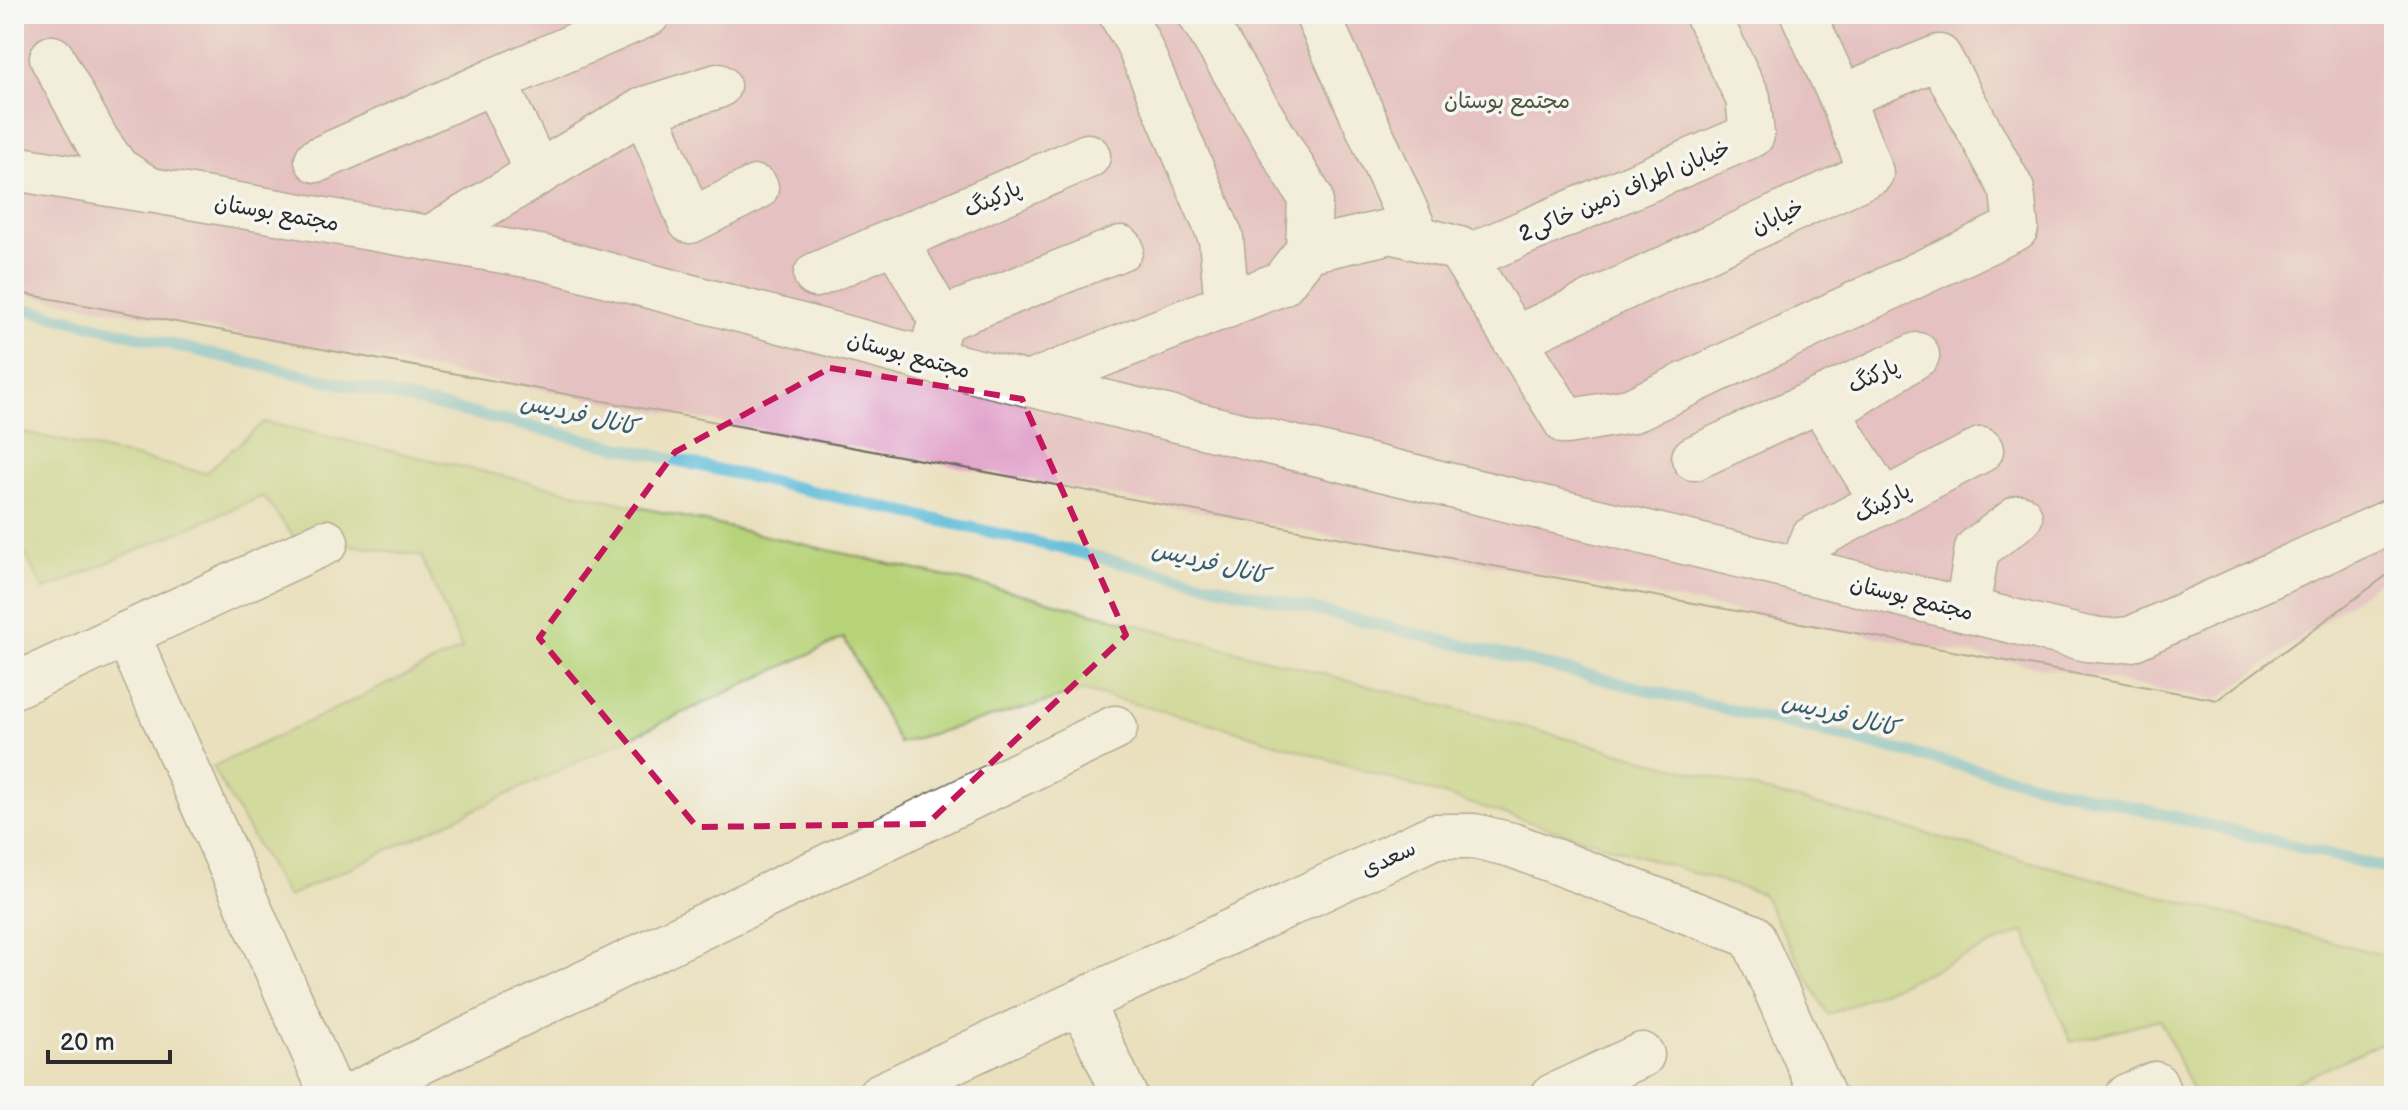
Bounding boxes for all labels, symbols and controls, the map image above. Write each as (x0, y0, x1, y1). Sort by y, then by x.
park label: مجتمع بوستان (1444, 88, 1570, 117)
street label: خیابان اطراف زمین خاکی2 (1515, 135, 1734, 248)
street label: پارکینگ (960, 175, 1025, 224)
street label: مجتمع بوستان (212, 189, 341, 240)
street label: خیابان (1747, 194, 1808, 241)
street label: مجتمع بوستان (844, 326, 973, 387)
street label: پارکنگ (1844, 353, 1903, 400)
water label: کانال فردیس (518, 387, 644, 443)
street label: پارکینگ (1850, 477, 1915, 529)
water label: کانال فردیس (1149, 534, 1275, 592)
street label: مجتمع بوستان (1847, 570, 1976, 629)
water label: کانال فردیس (1779, 686, 1905, 744)
street label: سعدی (1357, 835, 1420, 884)
scale bar (48, 1014, 170, 1064)
text: 20 m (60, 1028, 115, 1057)

